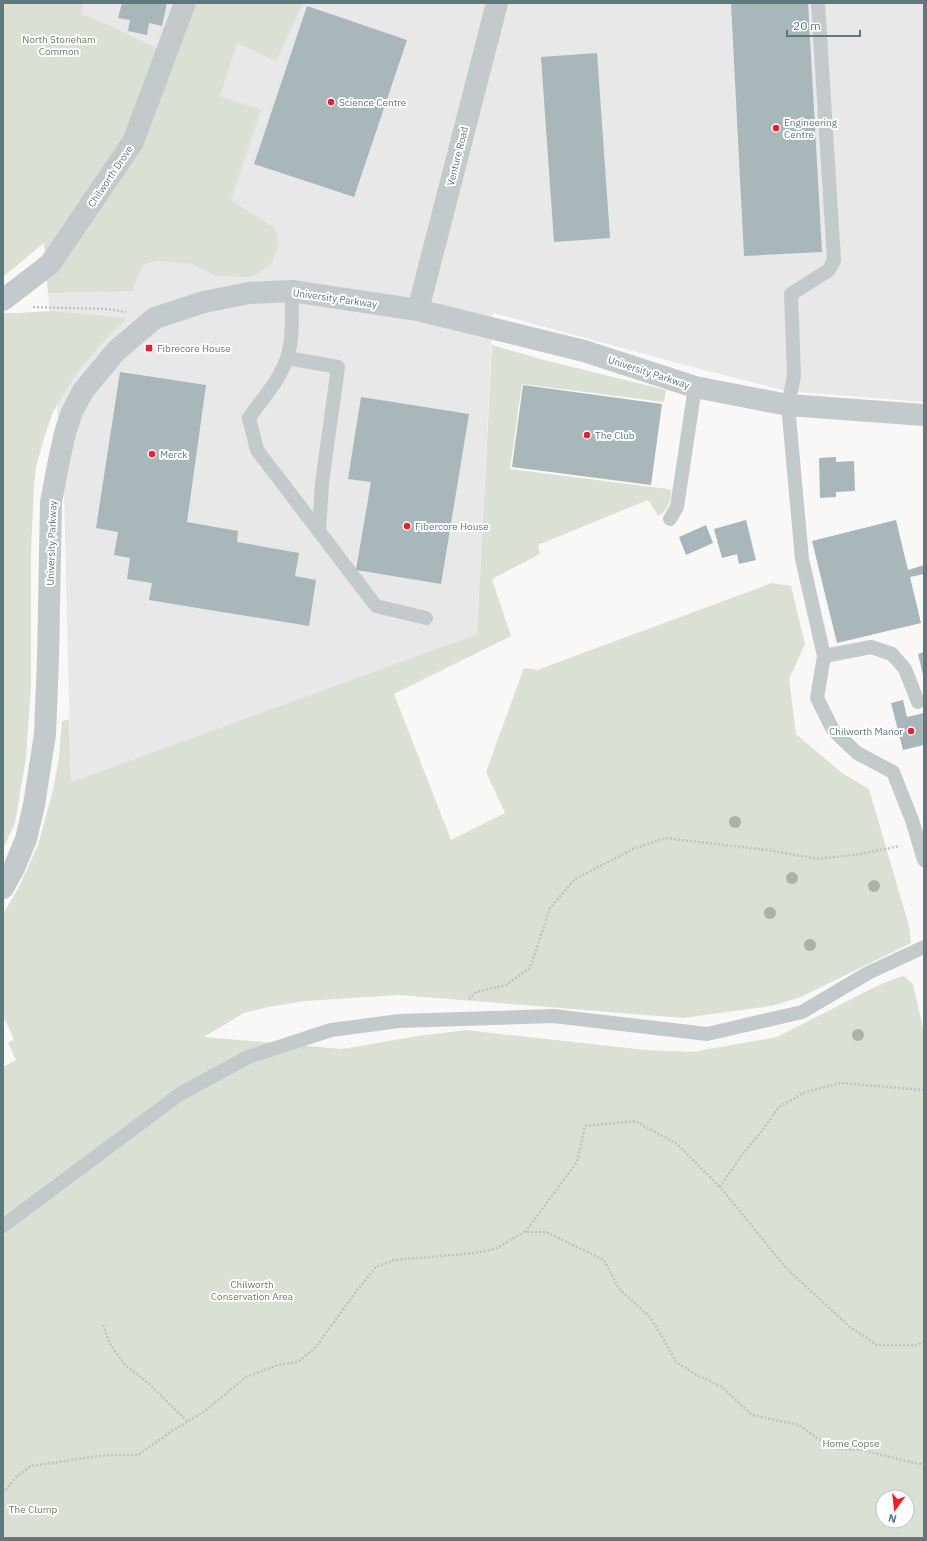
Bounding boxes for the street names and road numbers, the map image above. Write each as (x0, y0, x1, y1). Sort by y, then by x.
street label: Venture Road (444, 125, 471, 187)
street label: Chilworth Drove (85, 142, 136, 210)
street label: University Parkway (292, 286, 378, 311)
street label: University Parkway (606, 353, 691, 392)
street label: University Parkway (44, 500, 59, 586)

